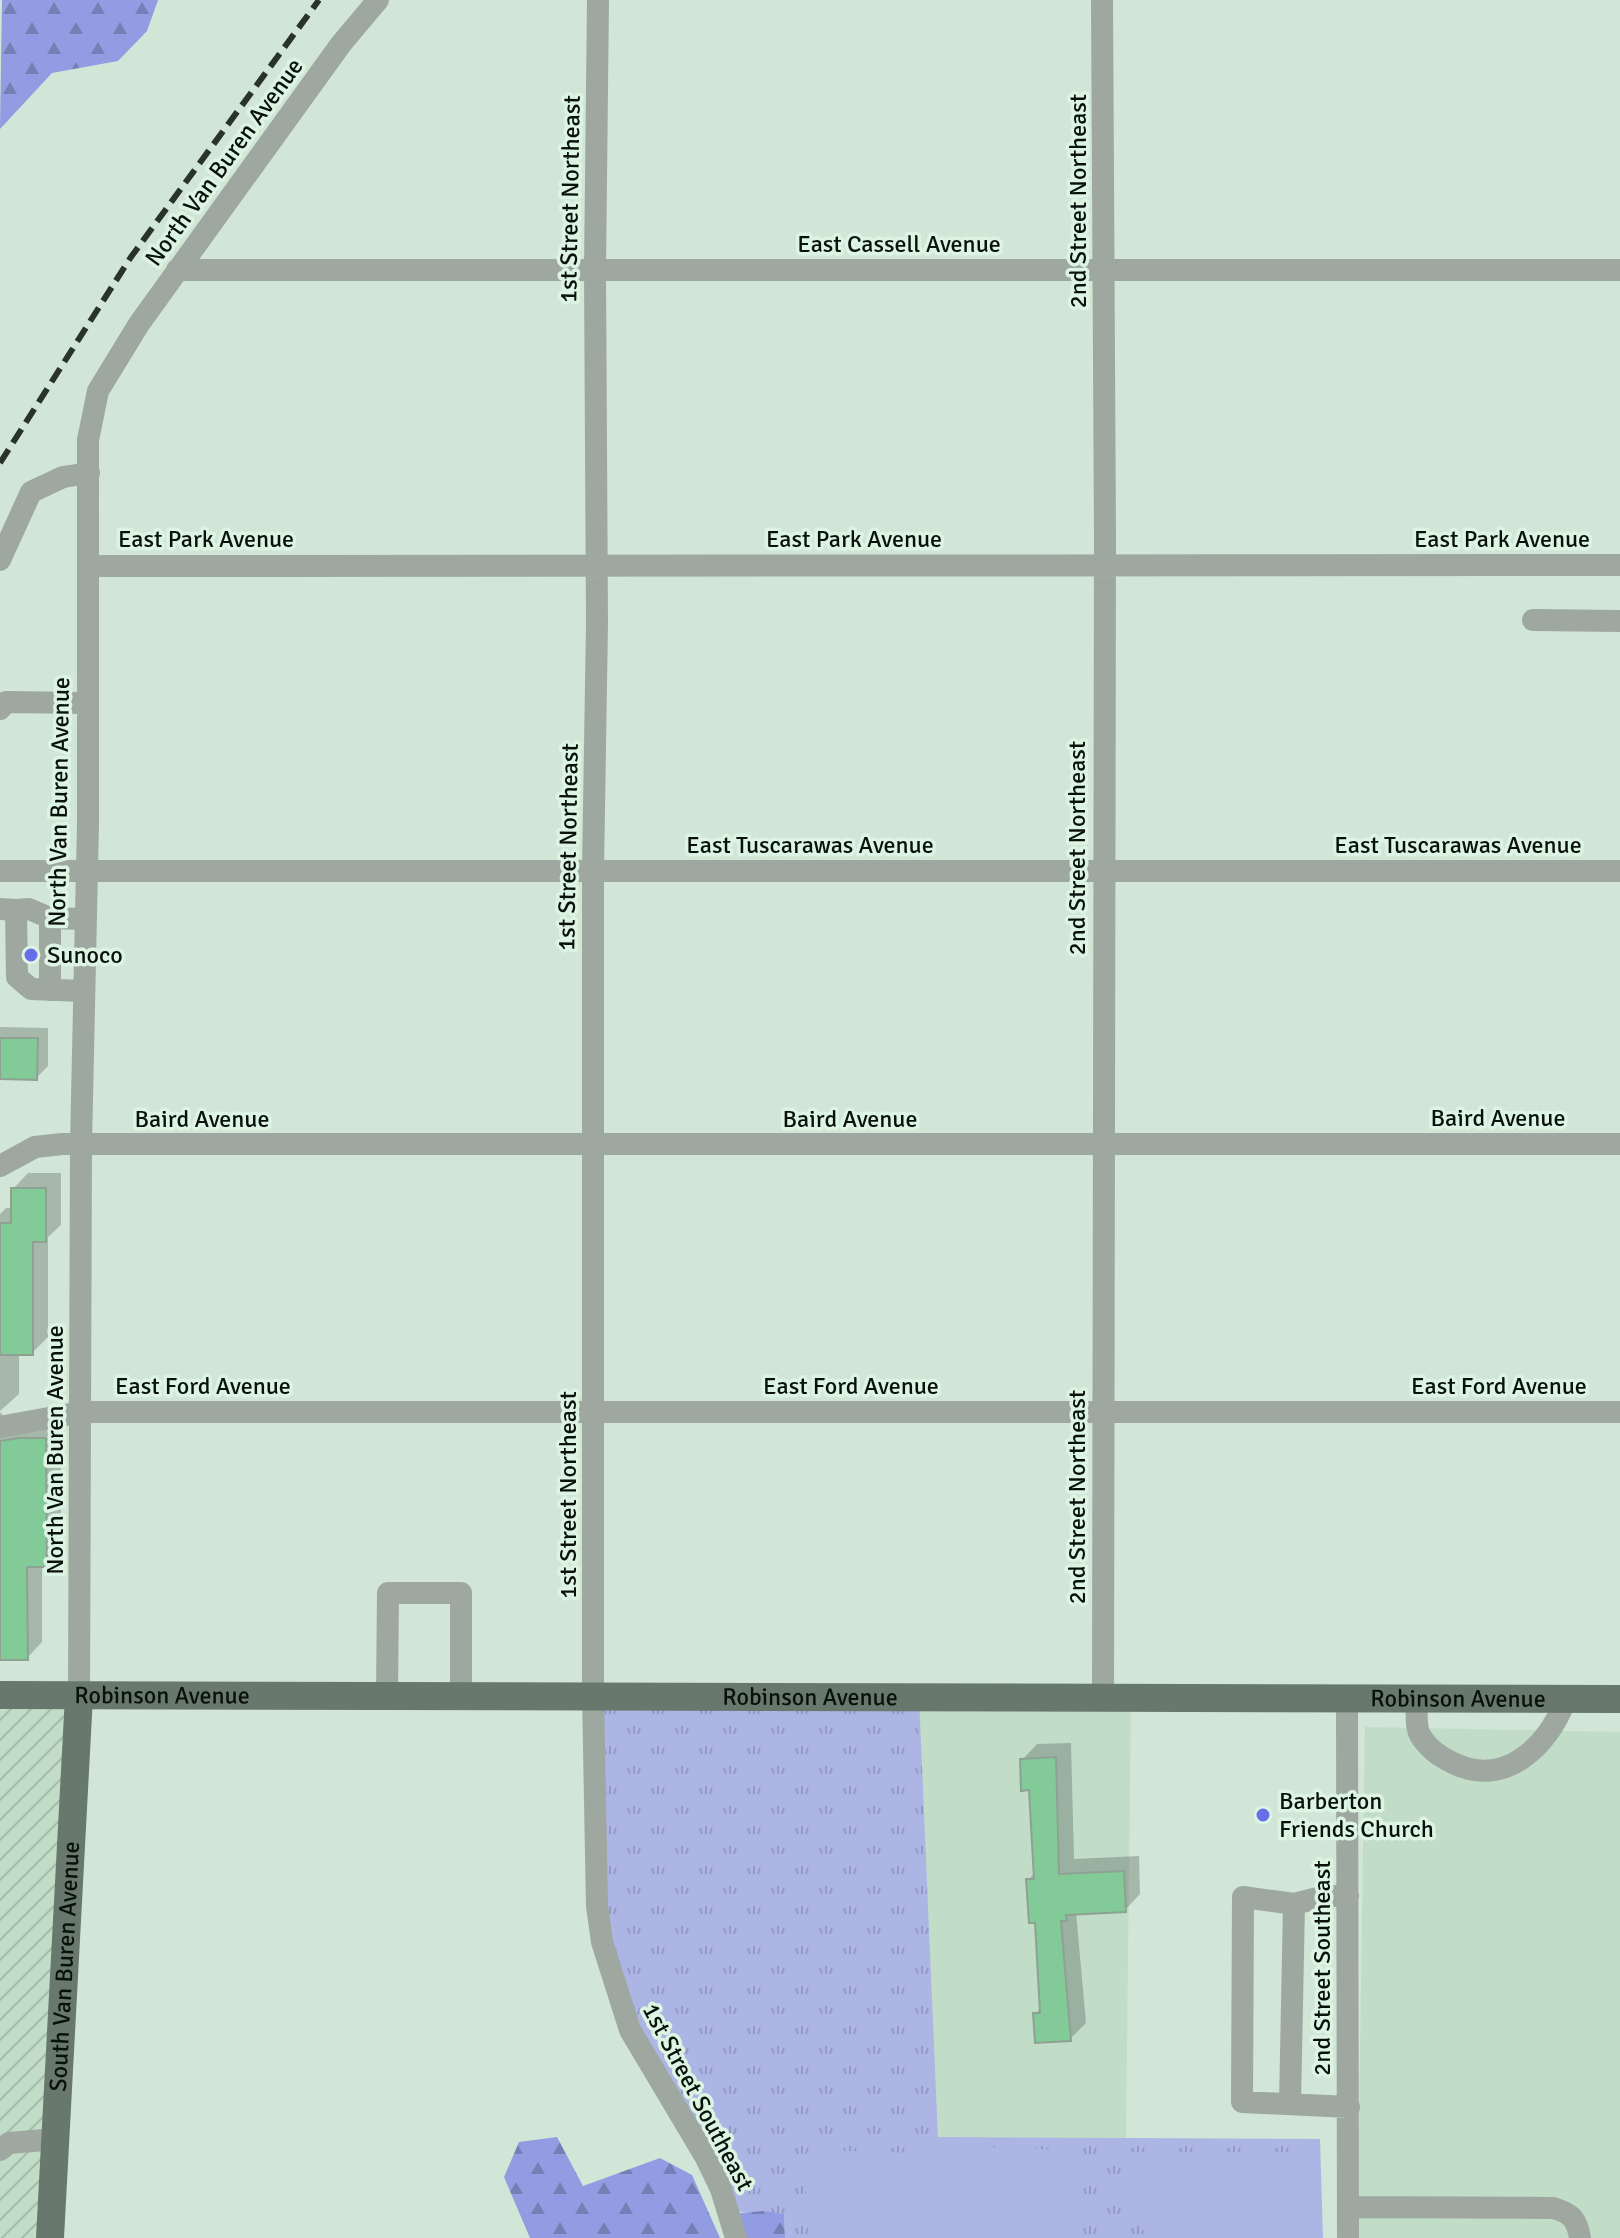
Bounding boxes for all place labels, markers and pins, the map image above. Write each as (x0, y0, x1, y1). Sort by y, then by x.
place label: Sunoco (47, 940, 123, 970)
marker: Sunoco (22, 946, 40, 964)
place label: Barberton Friends Church (1279, 1786, 1434, 1844)
marker: Barberton Friends Church (1254, 1806, 1272, 1824)

